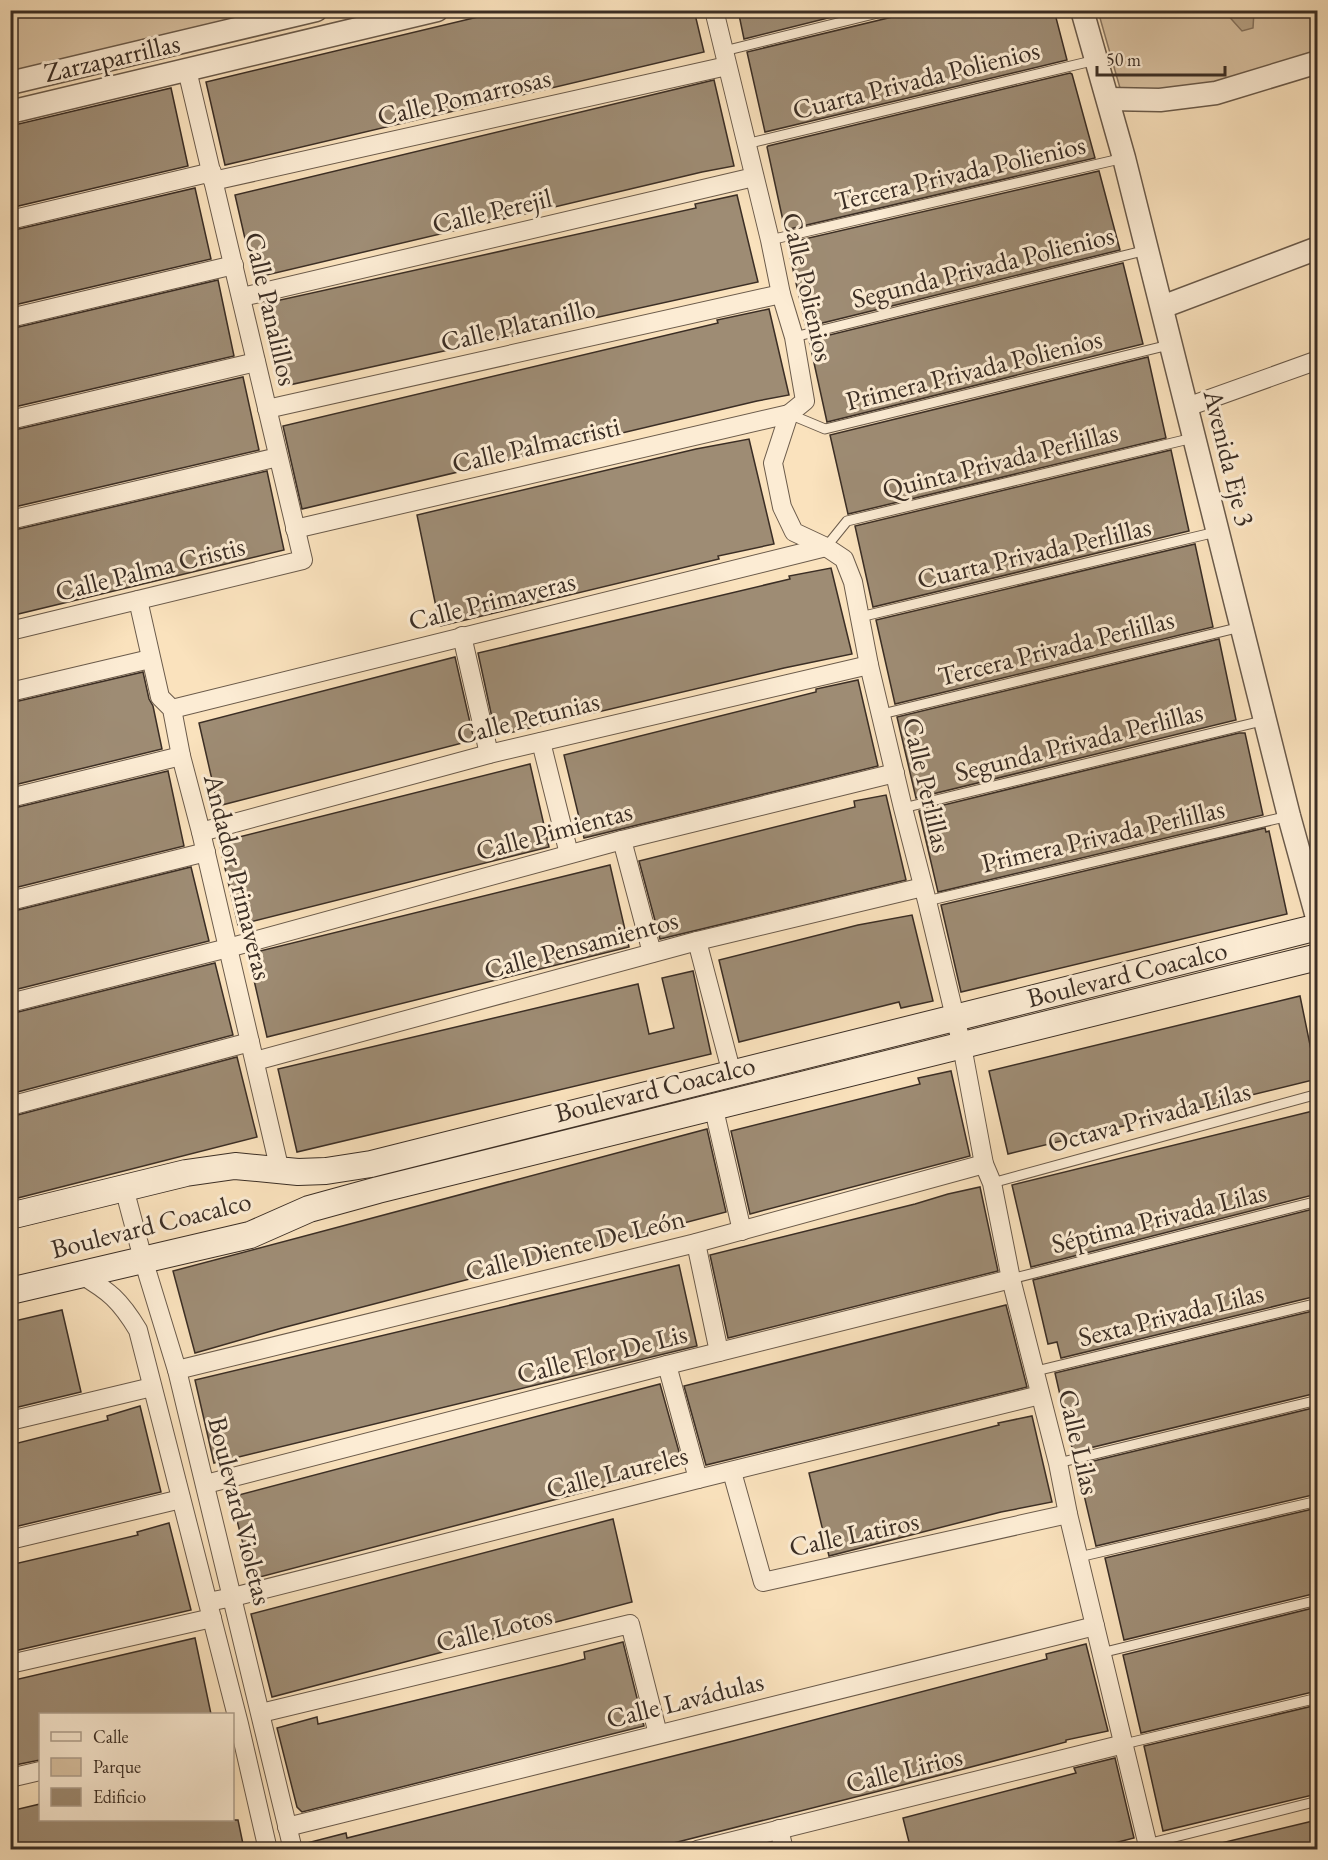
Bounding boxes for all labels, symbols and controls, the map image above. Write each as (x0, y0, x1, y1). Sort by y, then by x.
street label: Zarzaparrillas (41, 25, 183, 90)
street label: Cuarta Privada Polienios (789, 32, 1043, 127)
scale bar (1097, 39, 1224, 77)
text: 50 m (1106, 48, 1141, 71)
street label: Calle Pomarrosas (374, 60, 554, 133)
street label: Tercera Privada Polienios (831, 127, 1089, 218)
street label: Calle Perejil (429, 180, 555, 241)
street label: Calle Polienios (774, 209, 843, 365)
street label: Segunda Privada Polienios (848, 217, 1118, 316)
street label: Calle Panalillos (237, 229, 306, 389)
street label: Calle Platanillo (437, 290, 599, 359)
street label: Primera Privada Polienios (842, 321, 1106, 418)
street label: Avenida Eje 3 (1195, 385, 1263, 530)
street label: Calle Palmacristi (448, 408, 624, 481)
street label: Quinta Privada Perlillas (878, 414, 1121, 507)
street label: Cuarta Privada Perlillas (913, 509, 1154, 596)
street label: Calle Palma Cristis (51, 528, 248, 609)
street label: Calle Primaveras (405, 563, 579, 638)
street label: Tercera Privada Perlillas (934, 601, 1178, 694)
street label: Calle Petunias (453, 683, 603, 752)
street label: Segunda Privada Perlillas (951, 694, 1207, 789)
street label: Calle Perlillas (895, 714, 960, 856)
street label: Andador Primaveras (196, 769, 281, 983)
street label: Primera Privada Perlillas (978, 791, 1228, 881)
street label: Calle Pimientas (472, 793, 636, 868)
street label: Calle Pensamientos (480, 902, 682, 987)
street label: Boulevard Coacalco (1023, 932, 1231, 1015)
street label: Boulevard Coacalco (551, 1047, 759, 1130)
street label: Octava Privada Lilas (1043, 1073, 1254, 1160)
street label: Séptima Privada Lilas (1048, 1174, 1270, 1261)
street label: Boulevard Coacalco (47, 1183, 255, 1266)
street label: Calle Diente De León (462, 1200, 688, 1289)
street label: Sexta Privada Lilas (1075, 1275, 1267, 1354)
street label: Calle Flor De Lis (513, 1315, 691, 1392)
street label: Calle Lilas (1050, 1386, 1109, 1498)
street label: Boulevard Violetas (200, 1413, 281, 1609)
street label: Calle Laureles (542, 1437, 691, 1506)
street label: Calle Latiros (786, 1503, 922, 1564)
street label: Calle Lotos (432, 1597, 556, 1660)
street label: Calle Lavádulas (603, 1663, 767, 1736)
legend (39, 1713, 234, 1821)
text: Calle (93, 1725, 129, 1748)
street label: Calle Lirios (842, 1738, 966, 1801)
text: Parque (93, 1755, 141, 1778)
text: Edificio (93, 1785, 146, 1808)

